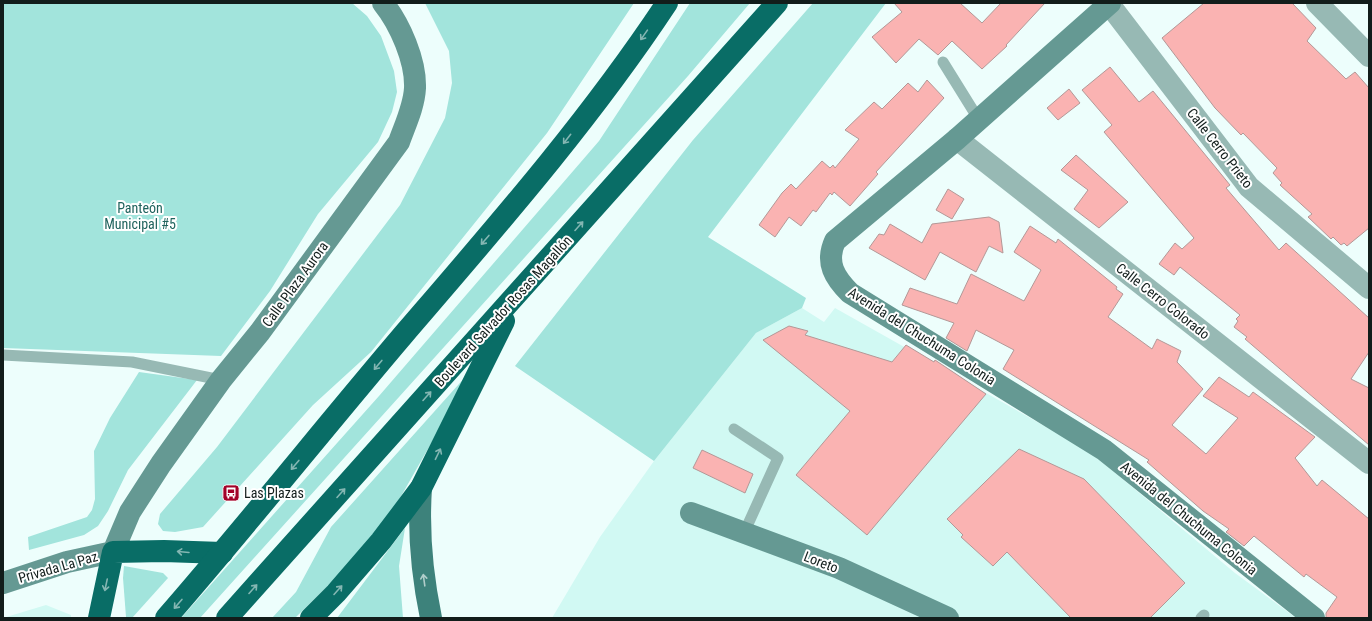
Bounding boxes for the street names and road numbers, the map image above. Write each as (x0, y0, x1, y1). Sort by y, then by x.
street label: Calle Cerro Prieto (1184, 105, 1256, 191)
street label: Boulevard Salvador Rosas Magallón (431, 232, 575, 390)
street label: Calle Plaza Aurora (259, 238, 331, 330)
street label: Calle Cerro Colorado (1113, 260, 1213, 342)
street label: Avenida del Chuchuma Colonia (845, 284, 999, 388)
street label: Avenida del Chuchuma Colonia (1118, 458, 1260, 578)
street label: Privada La Paz (16, 548, 100, 586)
street label: Loreto (802, 548, 840, 576)

